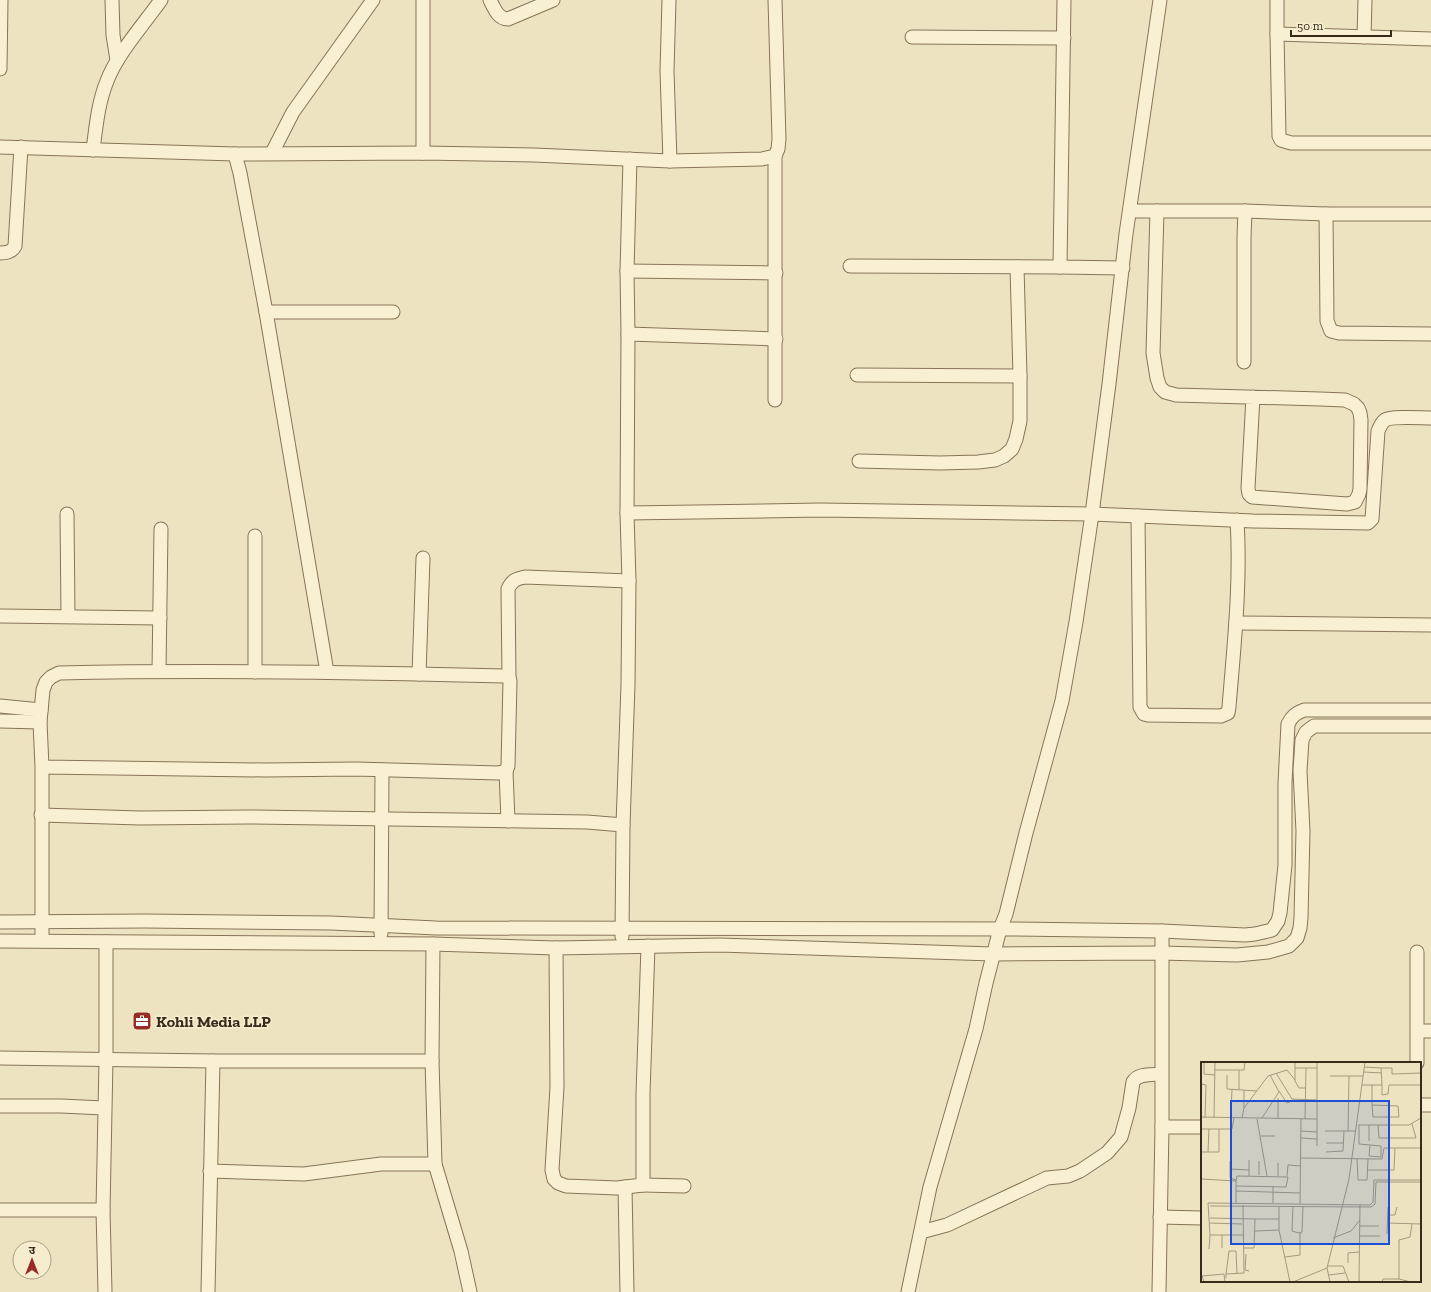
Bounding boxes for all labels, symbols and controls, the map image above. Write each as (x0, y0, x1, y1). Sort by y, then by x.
scale bar (1291, 12, 1391, 38)
text: 50 m (1297, 19, 1324, 33)
office icon: Kohli Media LLP (131, 1010, 153, 1032)
place label: Kohli Media LLP (156, 1012, 271, 1031)
inset map (1201, 1062, 1421, 1282)
north arrow (12, 1240, 52, 1280)
text: उ (29, 1244, 36, 1257)

